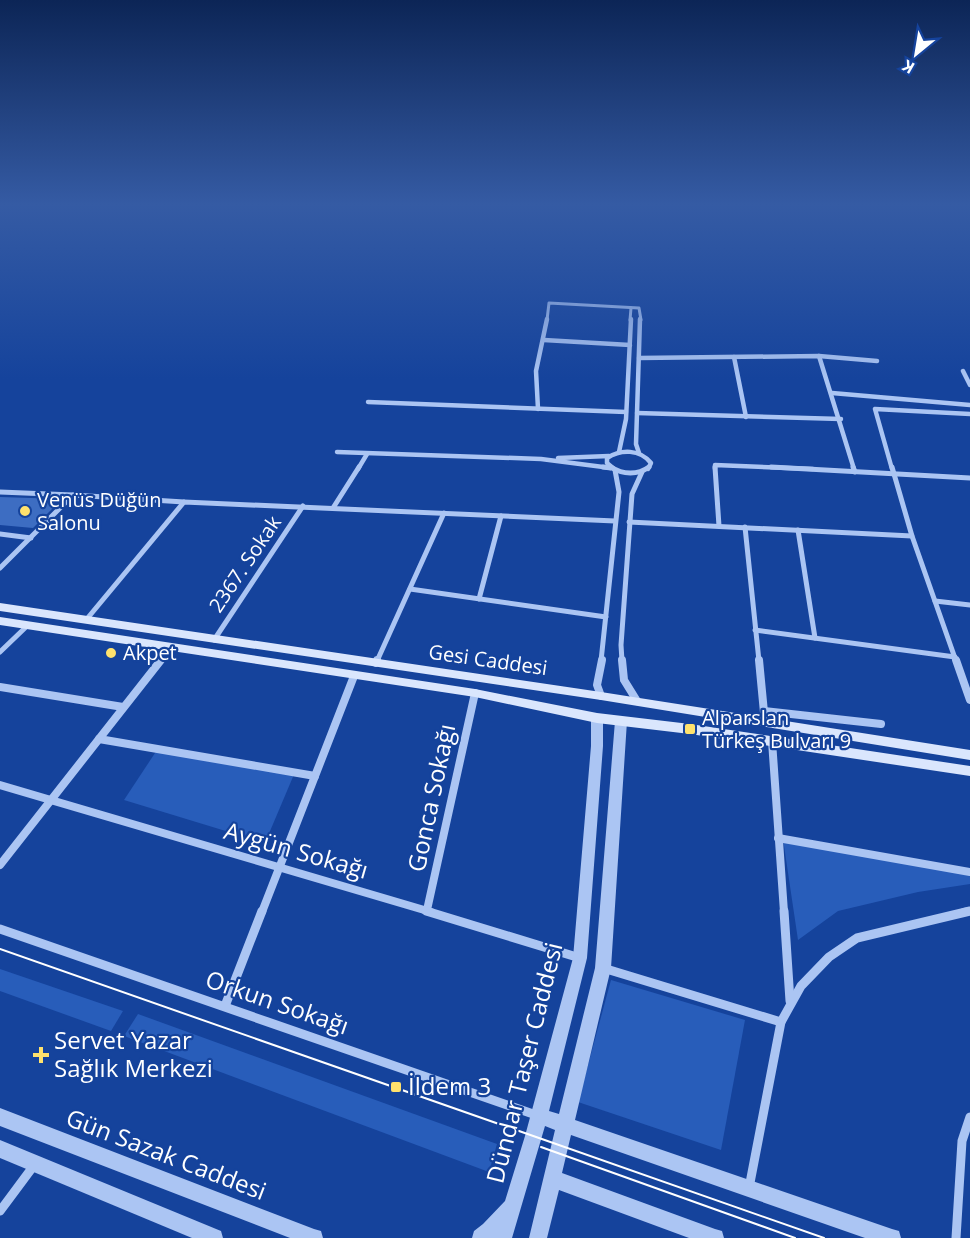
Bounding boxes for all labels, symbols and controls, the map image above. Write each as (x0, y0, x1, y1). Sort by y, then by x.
north arrow (886, 24, 946, 84)
text: K (898, 55, 919, 79)
place label: Venüs Düğün Salonu (37, 486, 162, 536)
marker: Venüs Düğün Salonu (18, 504, 32, 518)
street label: 2367. Sokak (202, 510, 287, 617)
street label: Gesi Caddesi (427, 638, 549, 681)
place label: Akpet (123, 639, 177, 666)
marker: Akpet (104, 646, 118, 660)
place label: Alparslan Türkeş Bulvarı 9 (702, 704, 851, 754)
street label: Gonca Sokağı (399, 721, 462, 875)
marker: Alparslan Türkeş Bulvarı 9 (683, 722, 697, 736)
street label: Aygün Sokağı (220, 813, 372, 886)
street label: Dündar Taşer Caddesi (478, 939, 569, 1187)
street label: Orkun Sokağı (201, 962, 353, 1042)
place label: Servet Yazar Sağlık Merkezi (54, 1023, 213, 1084)
marker: Servet Yazar Sağlık Merkezi (32, 1046, 50, 1064)
place label: İldem 3 (408, 1069, 491, 1102)
marker: İldem 3 (389, 1080, 403, 1094)
street label: Gün Sazak Caddesi (62, 1100, 271, 1207)

